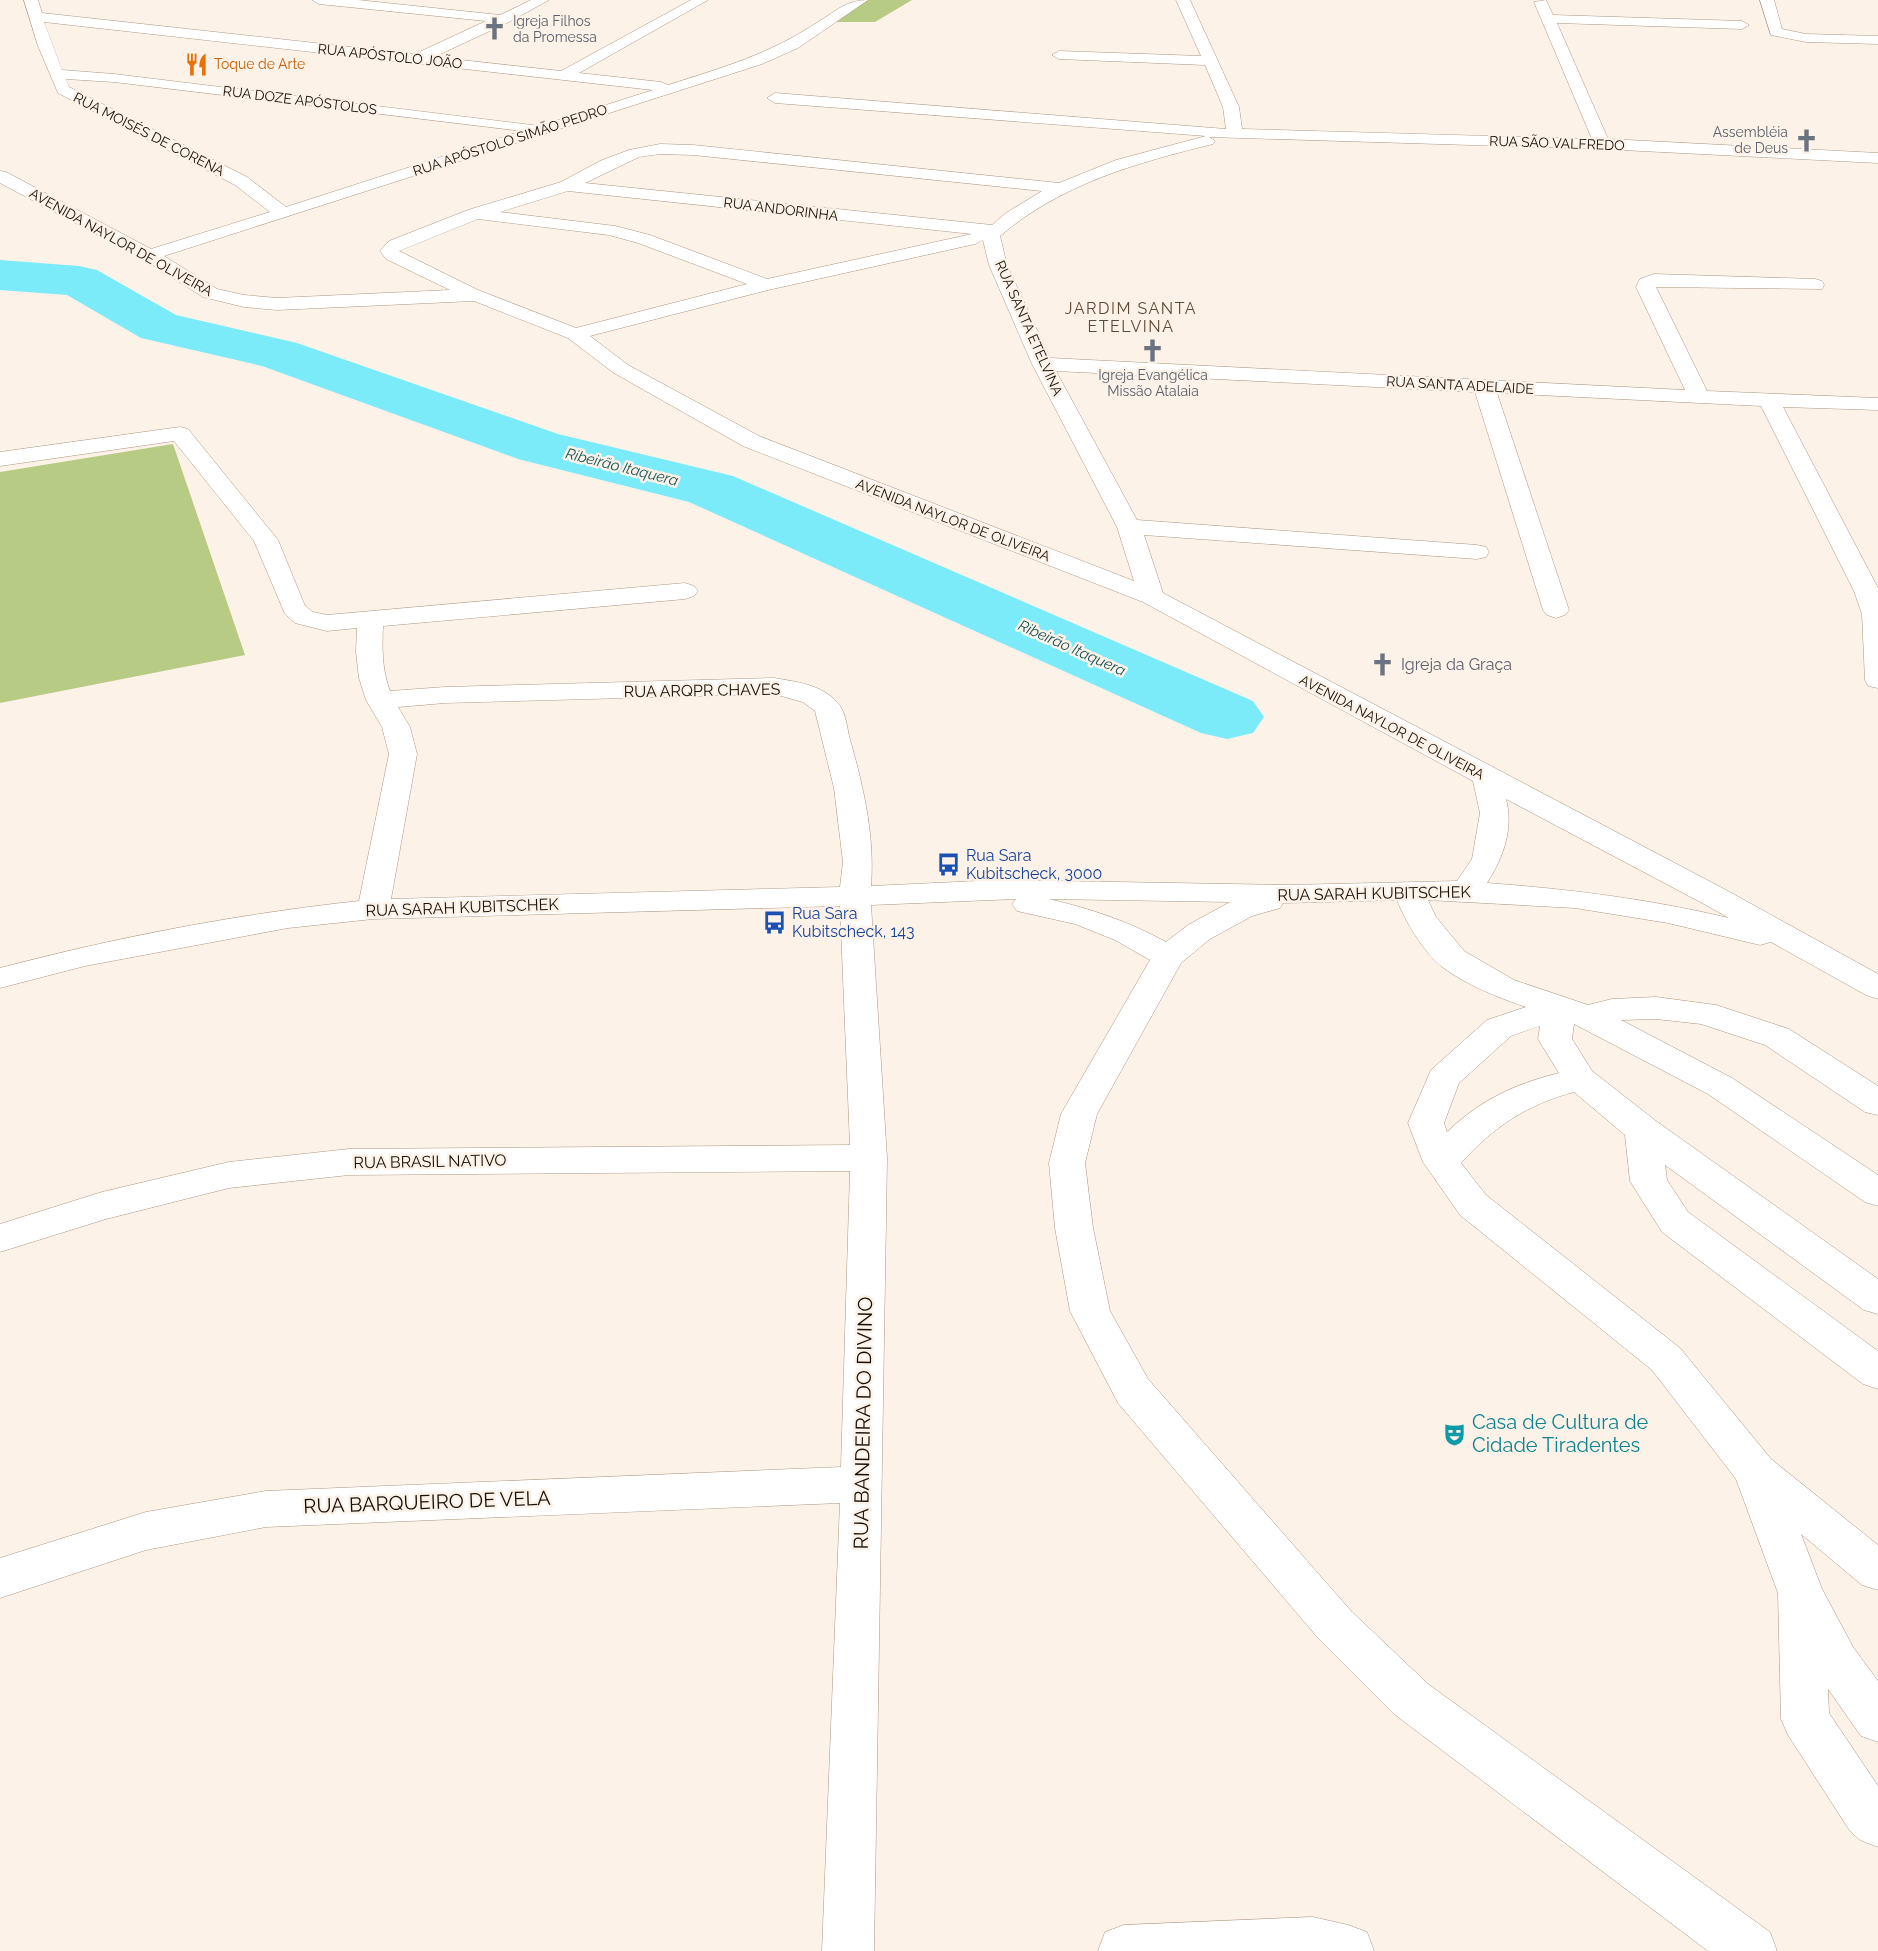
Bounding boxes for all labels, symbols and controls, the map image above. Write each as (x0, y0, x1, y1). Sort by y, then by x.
place label: Igreja Filhos da Promessa (513, 13, 597, 45)
church icon: Igreja Filhos da Promessa (482, 16, 508, 42)
street label: RUA APÓSTOLO JOÃO (317, 39, 463, 72)
restaurant icon: Toque de Arte (183, 51, 209, 77)
place label: Toque de Arte (214, 56, 305, 72)
street label: RUA DOZE APÓSTOLOS (222, 82, 379, 117)
street label: RUA MOISÉS DE CORENA (71, 88, 228, 179)
street label: RUA APÓSTOLO SIMÃO PEDRO (410, 100, 609, 179)
place label: Assembléia de Deus (1713, 124, 1788, 156)
church icon: Assembléia de Deus (1793, 127, 1819, 153)
street label: RUA SÃO VALFREDO (1489, 132, 1625, 153)
street label: AVENIDA NAYLOR DE OLIVEIRA (27, 185, 216, 299)
street label: RUA ANDORINHA (723, 194, 840, 224)
street label: RUA SANTA ETELVINA (992, 258, 1066, 399)
district label: JARDIM SANTA ETELVINA (1065, 299, 1197, 336)
church icon: Igreja Evangélica Missão Atalaia (1140, 338, 1166, 364)
place label: Igreja Evangélica Missão Atalaia (1098, 367, 1208, 399)
street label: RUA SANTA ADELAIDE (1386, 373, 1534, 397)
water label: Ribeirão Itaquera (564, 444, 680, 490)
street label: AVENIDA NAYLOR DE OLIVEIRA (854, 475, 1053, 565)
water label: Ribeirão Itaquera (1016, 616, 1128, 680)
church icon: Igreja da Graça (1370, 651, 1396, 677)
place label: Igreja da Graça (1401, 655, 1512, 674)
street label: AVENIDA NAYLOR DE OLIVEIRA (1297, 671, 1488, 783)
street label: RUA ARQPR CHAVES (624, 680, 781, 701)
place label: Rua Sara Kubitscheck, 3000 (966, 846, 1102, 883)
bus stop icon: Rua Sara Kubitscheck, 3000 (935, 851, 961, 877)
street label: RUA SARAH KUBITSCHEK (1277, 882, 1471, 905)
street label: RUA SARAH KUBITSCHEK (365, 895, 560, 920)
place label: Rua Sara Kubitscheck, 143 (792, 904, 915, 941)
bus stop icon: Rua Sara Kubitscheck, 143 (761, 909, 787, 935)
street label: RUA BRASIL NATIVO (353, 1151, 507, 1172)
street label: RUA BANDEIRA DO DIVINO (849, 1296, 877, 1550)
place label: Casa de Cultura de Cidade Tiradentes (1472, 1410, 1649, 1457)
theatre icon: Casa de Cultura de Cidade Tiradentes (1441, 1421, 1467, 1447)
street label: RUA BARQUEIRO DE VELA (303, 1486, 552, 1518)

